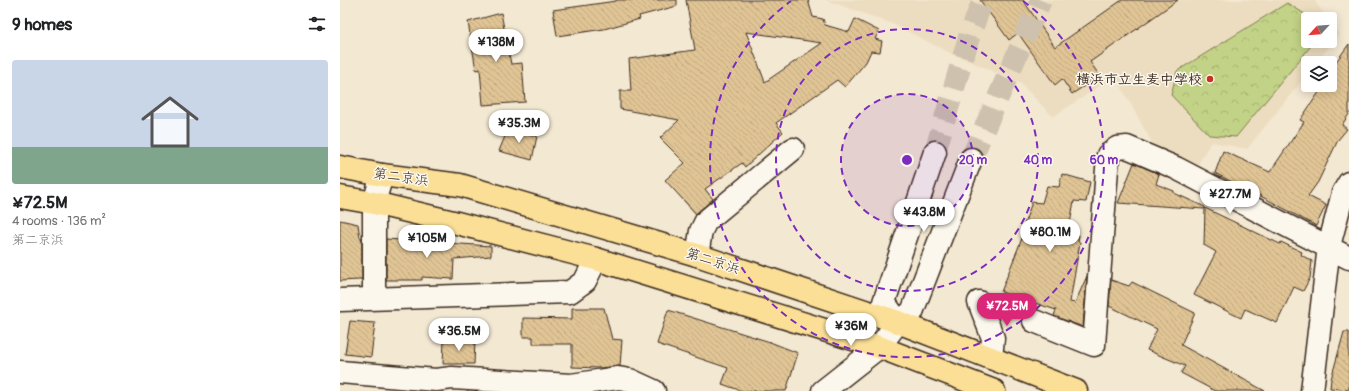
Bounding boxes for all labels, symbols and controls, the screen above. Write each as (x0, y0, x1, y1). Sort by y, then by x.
north arrow (1301, 12, 1337, 48)
map controls (1301, 12, 1337, 92)
icon: filters (306, 13, 328, 35)
text: 9 homes (12, 14, 72, 35)
pin: ¥138M (468, 29, 524, 63)
text: ¥138M (477, 34, 515, 50)
button: layers (1301, 56, 1337, 92)
place label: 横浜市立生麦中学校 (1076, 71, 1202, 88)
marker: 横浜市立生麦中学校 (1205, 74, 1215, 84)
icon: home (134, 86, 206, 158)
pin: ¥35.3M (486, 110, 552, 144)
text: ¥35.3M (498, 115, 540, 131)
centre of rings (900, 153, 914, 167)
text: 20 m (959, 153, 987, 168)
text: 40 m (1023, 153, 1053, 168)
text: 60 m (1090, 153, 1119, 168)
street label: 第二京浜 (372, 165, 430, 189)
pin: ¥27.7M (1197, 181, 1263, 215)
text: ¥27.7M (1209, 186, 1251, 202)
text: ¥72.5M (12, 192, 67, 213)
pin: ¥43.8M (891, 199, 957, 233)
text: ¥43.8M (903, 204, 945, 220)
text: 4 rooms · 136 m² (12, 213, 106, 229)
pin: ¥80.1M (1017, 219, 1083, 253)
text: ¥80.1M (1029, 224, 1071, 240)
pin: ¥105M (399, 225, 455, 259)
text: ¥105M (407, 230, 447, 246)
text: 第二京浜 (12, 232, 64, 248)
street label: 第二京浜 (684, 244, 742, 278)
pin: ¥72.5M (974, 293, 1040, 327)
text: ¥72.5M (986, 298, 1028, 314)
pin: ¥36M (827, 313, 875, 347)
pin: ¥36.5M (426, 318, 492, 352)
text: ¥36M (834, 318, 868, 334)
text: ¥36.5M (437, 323, 481, 339)

